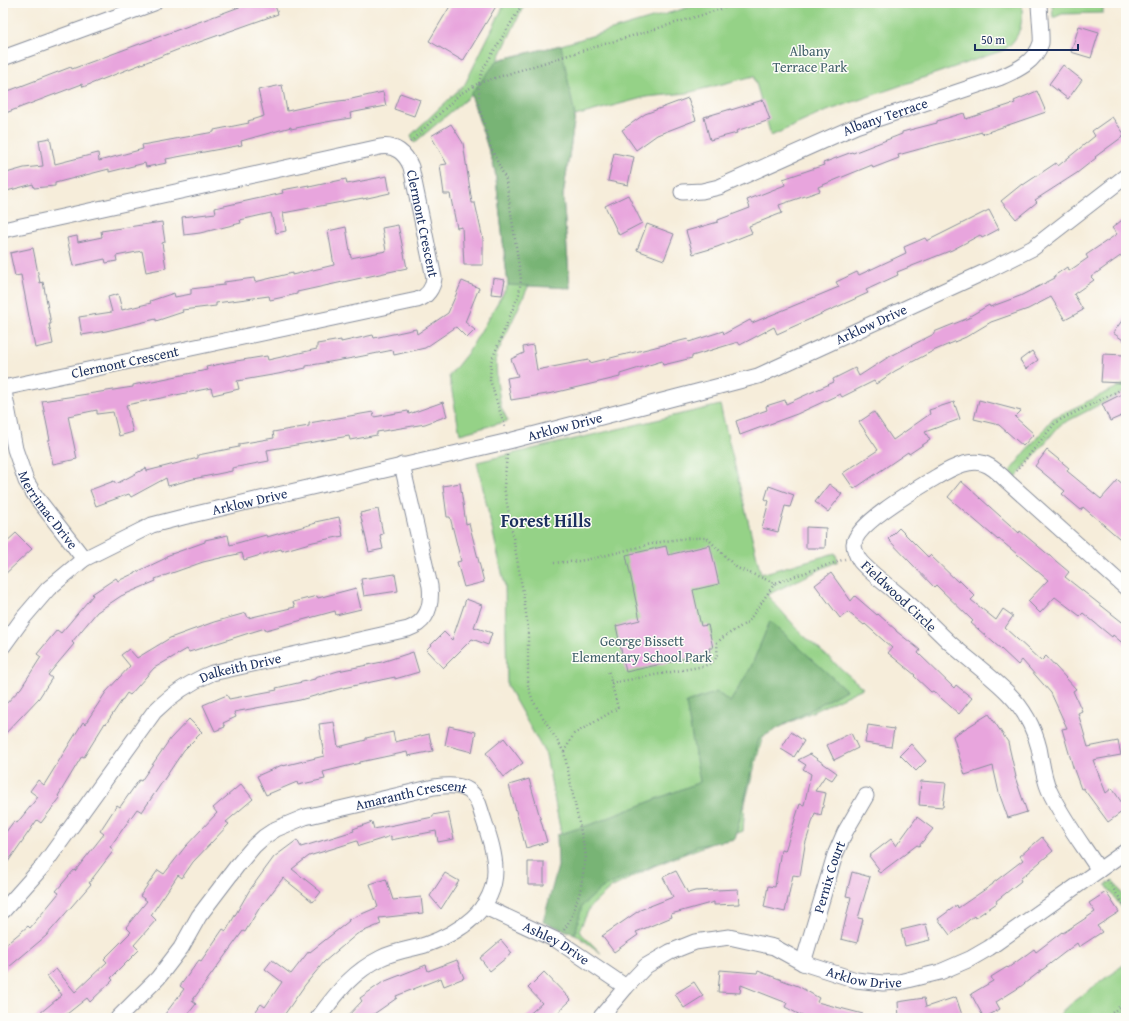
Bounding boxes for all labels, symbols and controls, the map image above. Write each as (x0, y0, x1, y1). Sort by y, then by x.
scale bar (975, 26, 1078, 52)
text: 50 m (981, 31, 1005, 48)
park label: Albany Terrace Park (773, 41, 848, 77)
street label: Albany Terrace (839, 93, 931, 141)
street label: Clermont Crescent (402, 168, 444, 279)
street label: Arklow Drive (832, 299, 910, 349)
street label: Clermont Crescent (70, 341, 181, 383)
street label: Arklow Drive (525, 407, 605, 446)
street label: Merrimac Drive (13, 468, 83, 554)
street label: Arklow Drive (210, 483, 290, 520)
district label: Forest Hills (501, 507, 592, 534)
street label: Fieldwood Circle (857, 556, 942, 637)
park label: George Bissett Elementary School Park (572, 631, 713, 667)
street label: Dalkeith Drive (196, 648, 283, 688)
street label: Amaranth Crescent (353, 776, 470, 815)
street label: Pernix Court (808, 837, 850, 916)
street label: Ashley Drive (520, 916, 594, 970)
street label: Arklow Drive (824, 961, 903, 993)

